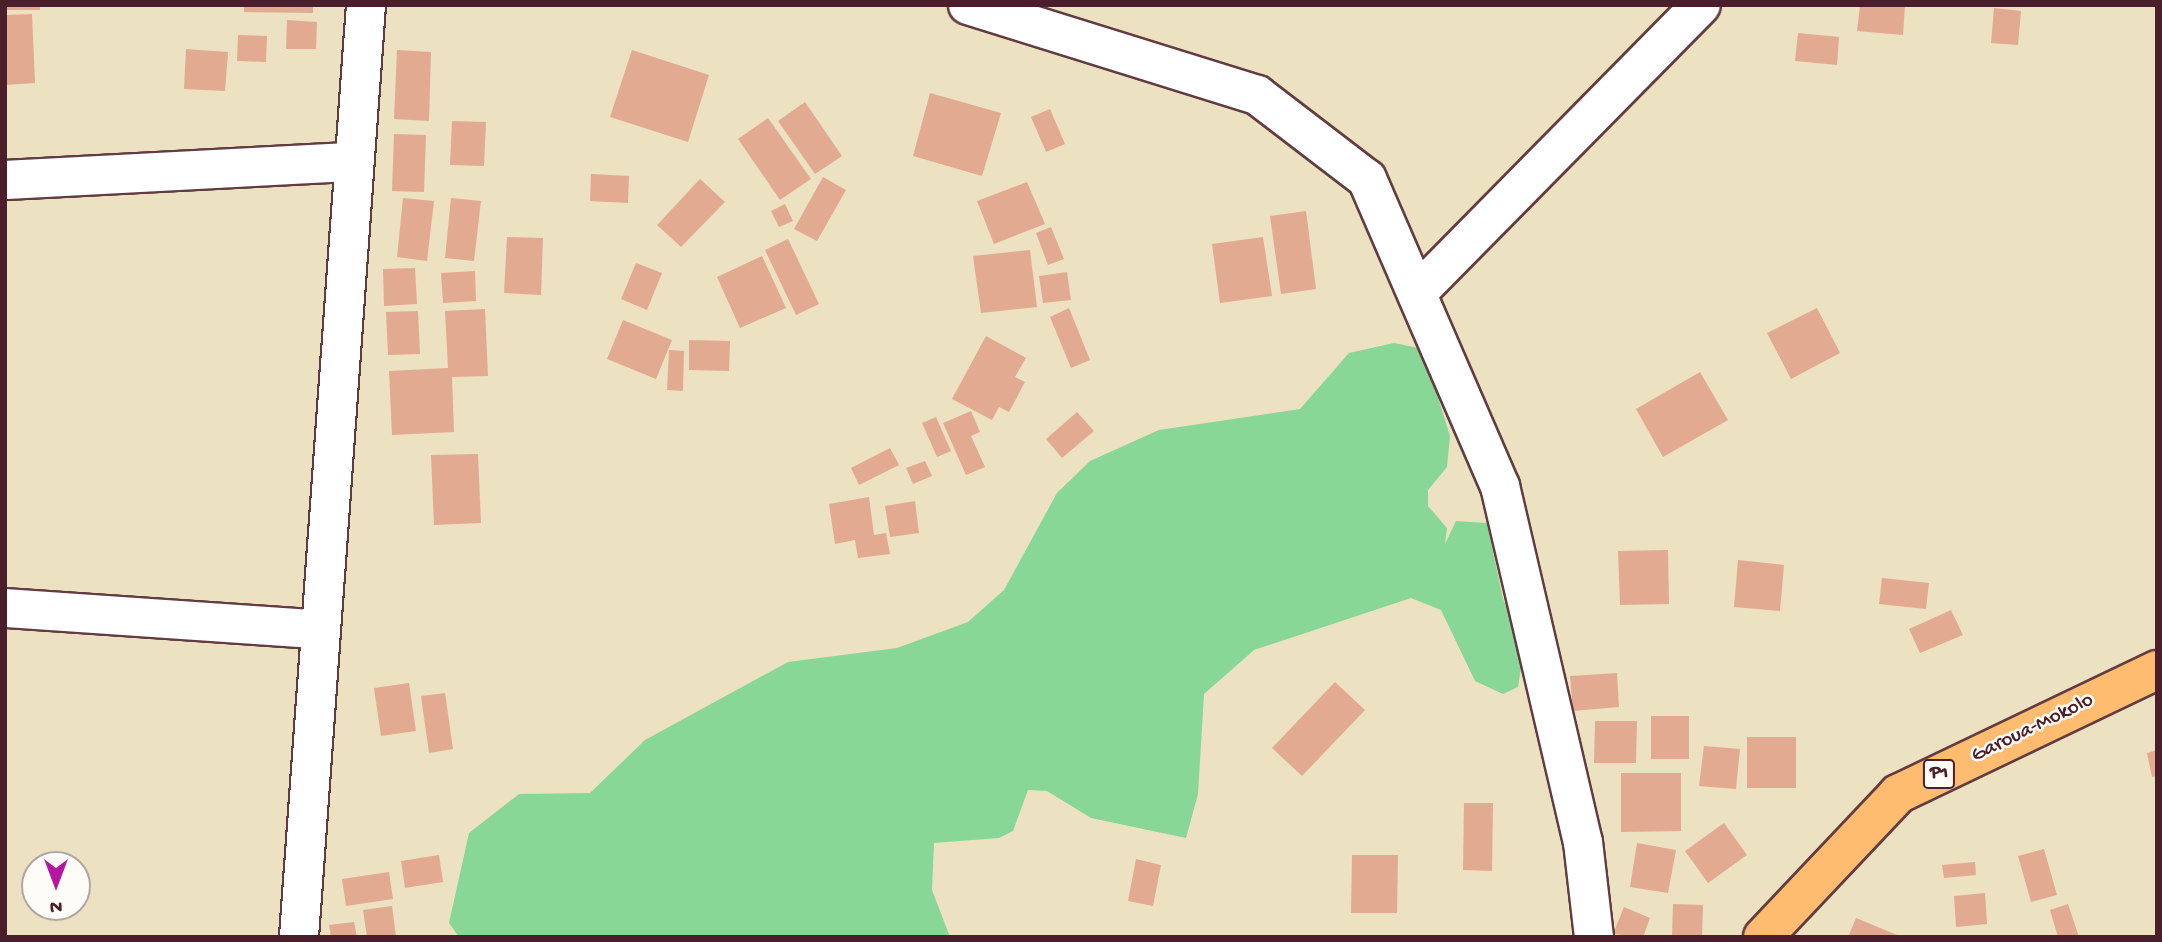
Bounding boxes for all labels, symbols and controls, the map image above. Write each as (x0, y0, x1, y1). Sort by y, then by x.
street label: Garoua-Mokolo (1968, 689, 2098, 769)
road number: P1 (1922, 758, 1956, 790)
north arrow (21, 851, 91, 921)
text: N (50, 894, 62, 917)

